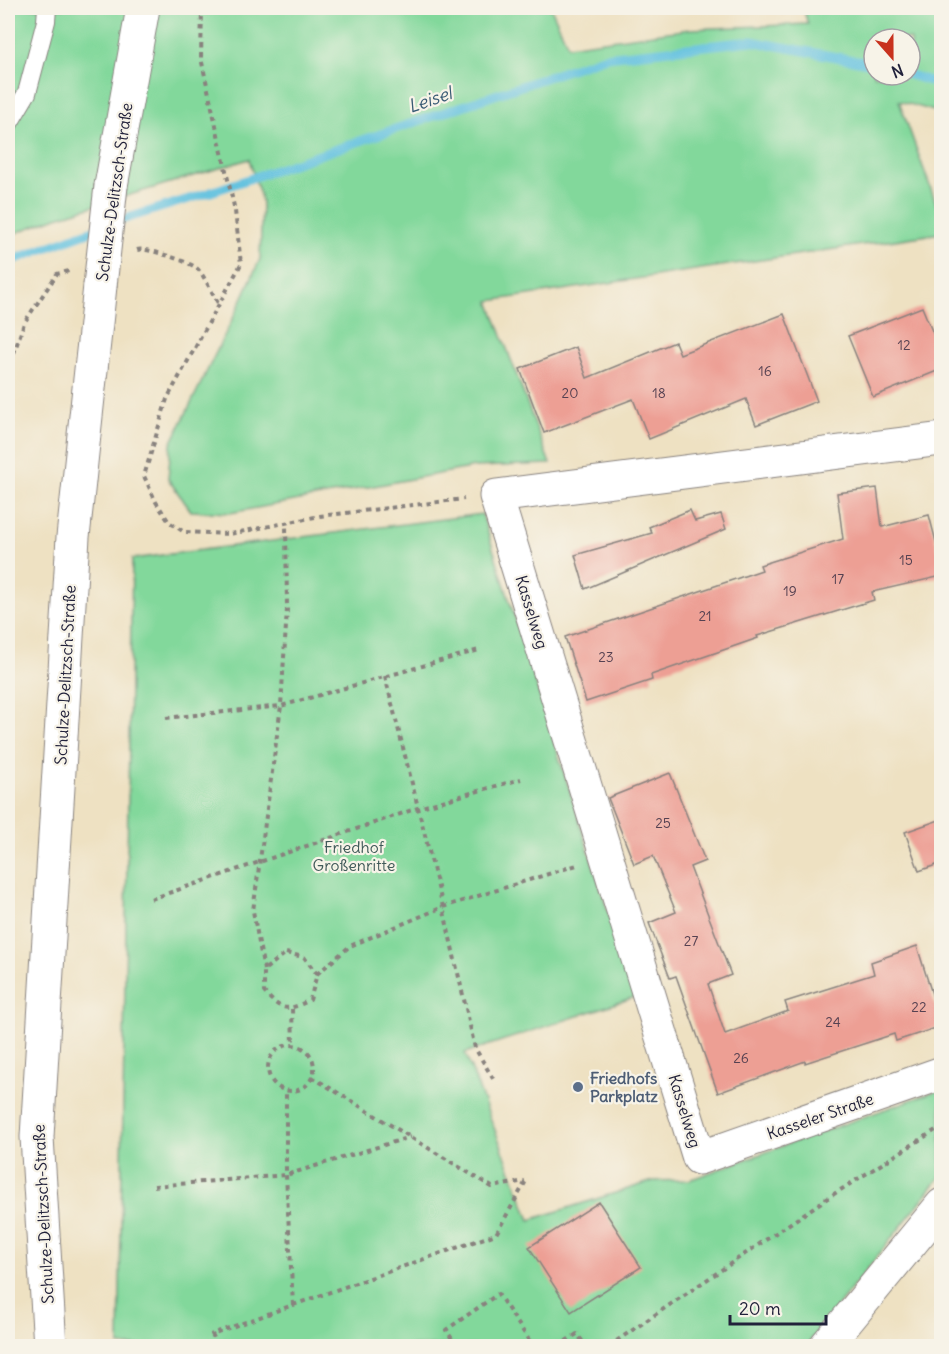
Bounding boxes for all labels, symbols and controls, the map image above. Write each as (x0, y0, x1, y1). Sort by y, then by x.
north arrow (862, 27, 922, 87)
text: N (889, 60, 906, 82)
water label: Leisel (405, 80, 458, 118)
street label: Schulze-Delitzsch-Straße (92, 102, 136, 282)
house number: 12 (897, 336, 911, 354)
house number: 16 (758, 362, 772, 380)
house number: 20 (562, 384, 578, 402)
house number: 18 (652, 384, 666, 402)
house number: 15 (899, 551, 913, 569)
house number: 17 (832, 570, 844, 588)
street label: Kasselweg (511, 573, 553, 651)
house number: 19 (783, 582, 797, 600)
street label: Schulze-Delitzsch-Straße (50, 585, 80, 765)
house number: 21 (698, 607, 712, 625)
house number: 23 (598, 648, 614, 666)
house number: 25 (655, 814, 671, 832)
park label: Friedhof Großenritte (313, 837, 395, 875)
house number: 27 (684, 932, 698, 950)
house number: 22 (911, 998, 927, 1016)
house number: 24 (825, 1013, 841, 1031)
house number: 26 (733, 1049, 749, 1067)
place label: Friedhofs Parkplatz (590, 1068, 658, 1107)
street label: Kasselweg (664, 1072, 706, 1150)
marker: Friedhofs Parkplatz (571, 1080, 585, 1094)
street label: Kasseler Straße (764, 1088, 876, 1144)
street label: Schulze-Delitzsch-Straße (28, 1124, 58, 1304)
scale bar (730, 1288, 826, 1326)
text: 20 m (739, 1297, 781, 1320)

